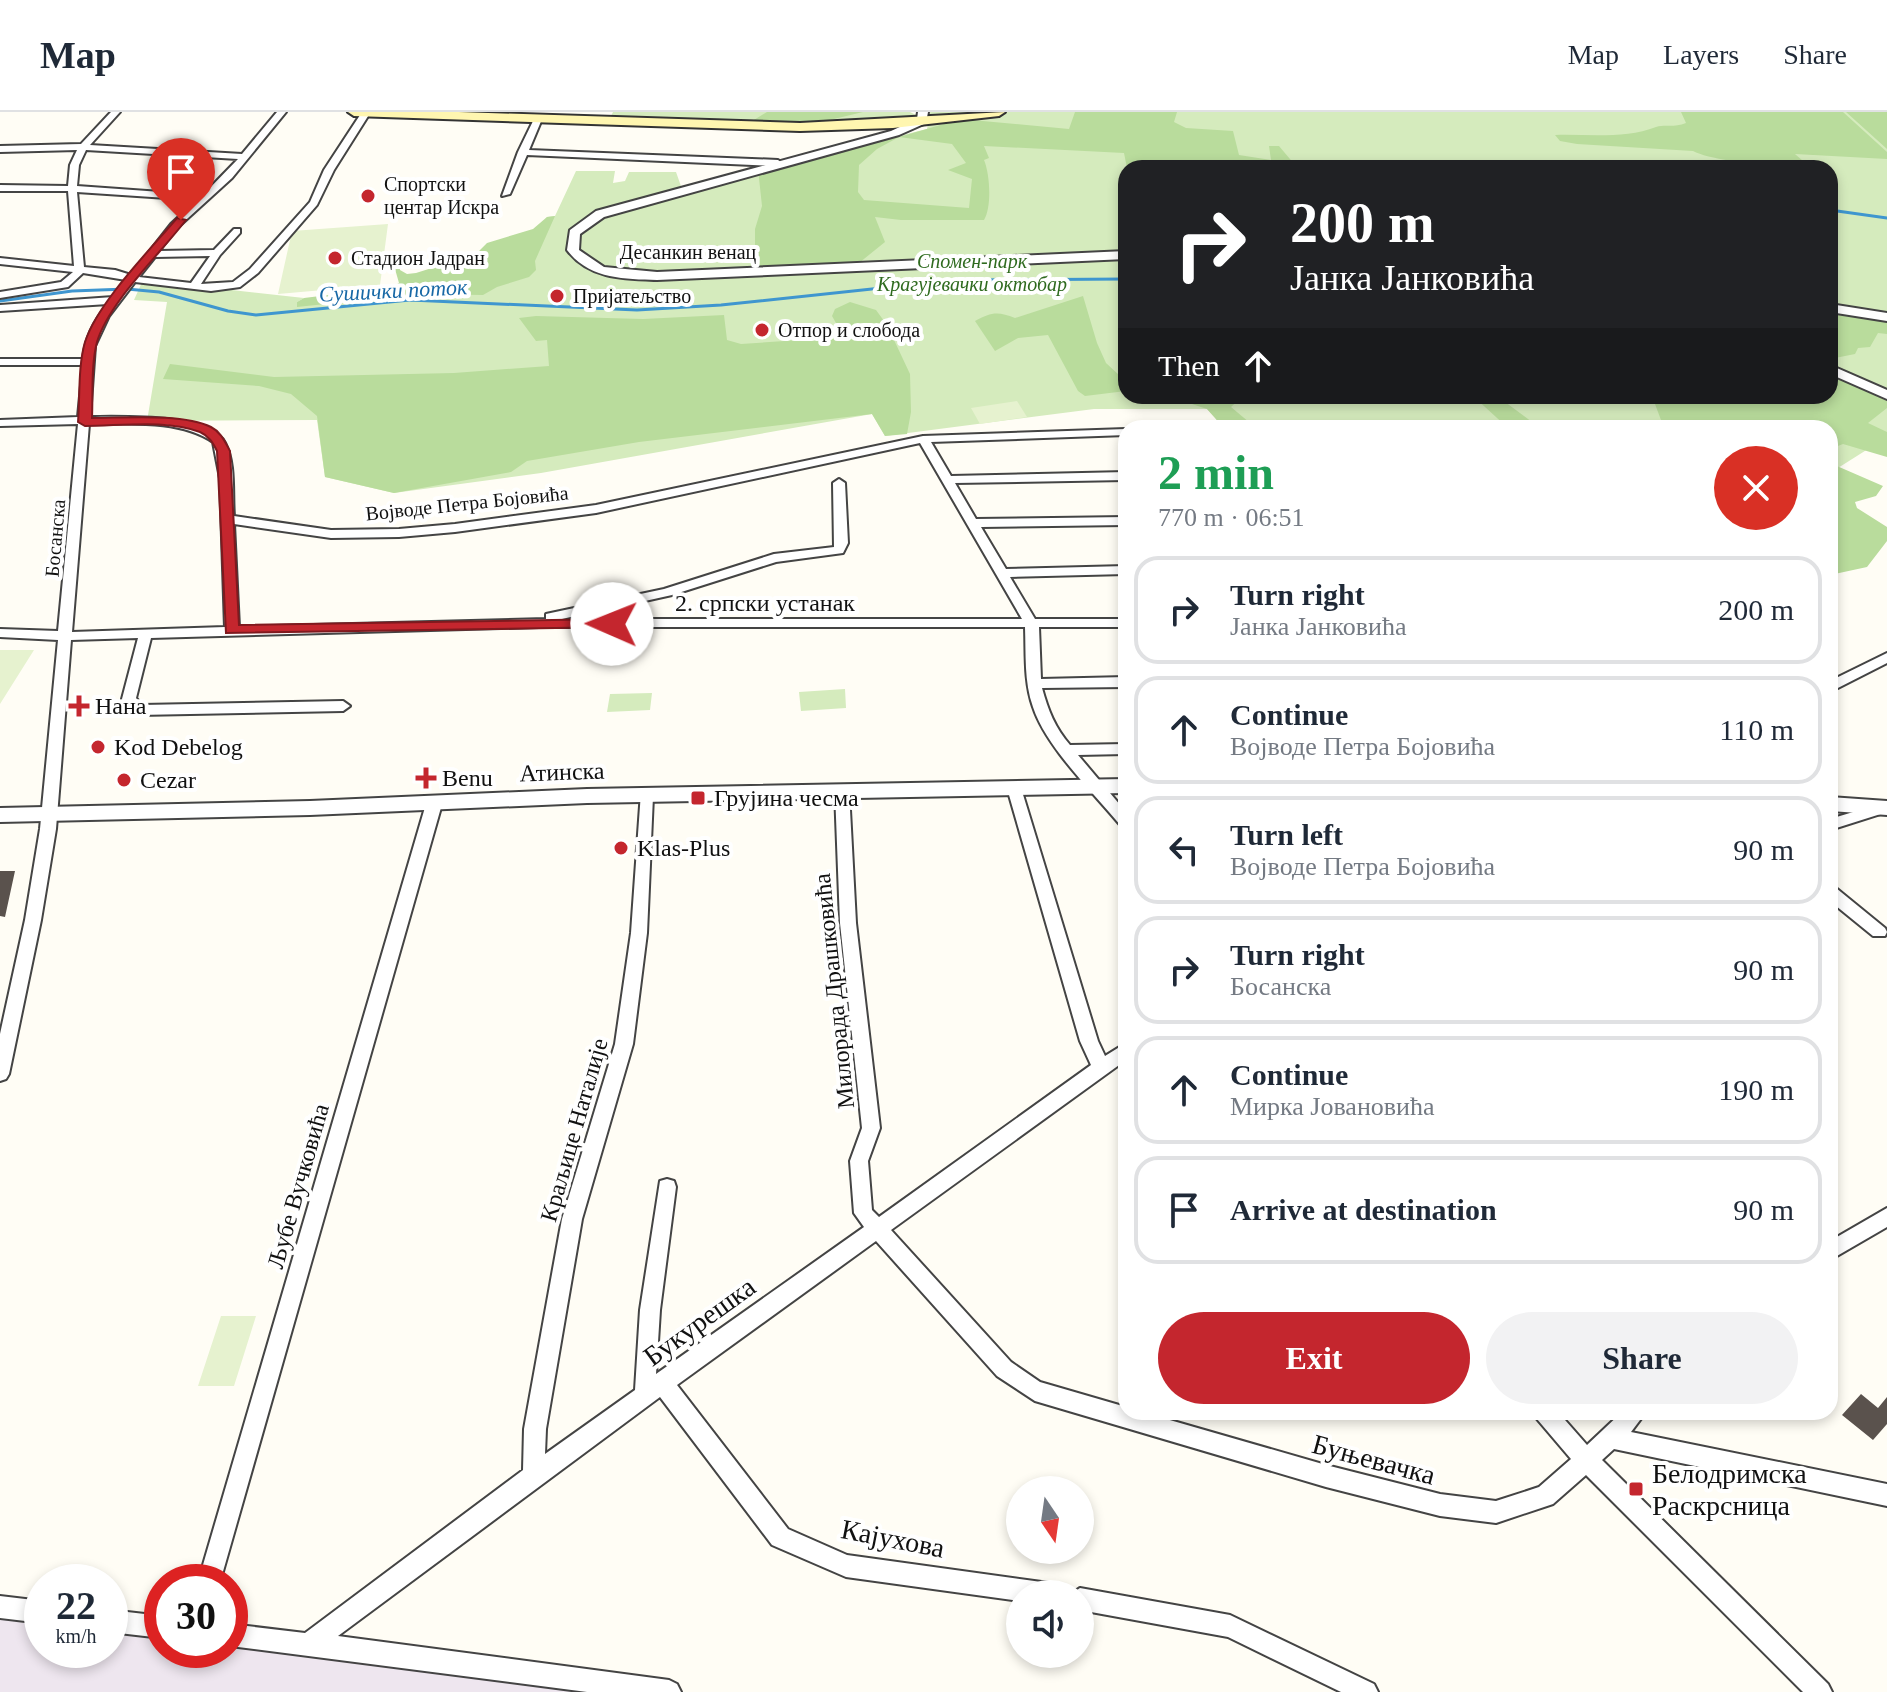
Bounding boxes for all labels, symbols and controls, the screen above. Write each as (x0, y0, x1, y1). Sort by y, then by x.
text: Map (40, 34, 116, 76)
text: Map (1568, 39, 1619, 70)
text: Layers (1663, 39, 1739, 70)
text: Share (1783, 39, 1847, 70)
pin (147, 138, 215, 220)
icon: arrive (159, 150, 203, 194)
place label: Спортски центар Искра (384, 173, 499, 219)
marker: Спортски центар Искра (359, 187, 377, 205)
icon: right (1158, 192, 1262, 296)
text: 200 m (1290, 192, 1435, 254)
street label: Десанкин венац (620, 241, 757, 264)
place label: Стадион Јадран (351, 247, 485, 270)
marker: Стадион Јадран (326, 249, 344, 267)
park label: Спомен-парк Крагујевачки октобар (876, 250, 1067, 296)
text: Јанка Јанковића (1290, 258, 1534, 298)
water label: Сушички поток (318, 274, 469, 307)
place label: Пријатељство (573, 285, 691, 308)
marker: Пријатељство (548, 287, 566, 305)
place label: Отпор и слобода (778, 319, 920, 342)
marker: Отпор и слобода (753, 321, 771, 339)
icon: ahead (1236, 344, 1280, 388)
text: Then (1158, 349, 1220, 382)
text: 2 min (1158, 446, 1274, 499)
button: close (1714, 446, 1798, 530)
street label: Војводе Петра Бојовића (364, 481, 570, 526)
street label: Босанска (41, 498, 69, 578)
text: 770 m · 06:51 (1158, 503, 1305, 532)
text: Turn right (1230, 578, 1365, 611)
position arrow (570, 582, 654, 666)
icon: right (1162, 588, 1206, 632)
street label: 2. српски устанак (675, 590, 855, 616)
text: 200 m (1718, 593, 1794, 626)
text: Јанка Јанковића (1230, 612, 1406, 641)
place label: Нана (95, 693, 147, 719)
marker: Нана (70, 697, 88, 715)
text: Continue (1230, 698, 1348, 731)
icon: ahead (1162, 708, 1206, 752)
text: 110 m (1719, 713, 1794, 746)
text: Војводе Петра Бојовића (1230, 732, 1495, 761)
place label: Kod Debelog (114, 734, 243, 760)
marker: Kod Debelog (89, 738, 107, 756)
street label: Атинска (519, 758, 605, 786)
place label: Benu (442, 765, 493, 791)
place label: Cezar (140, 767, 196, 793)
marker: Benu (417, 769, 435, 787)
marker: Cezar (115, 771, 133, 789)
place label: Грујина чесма (714, 785, 859, 811)
marker: Грујина чесма (689, 789, 707, 807)
text: Turn left (1230, 818, 1343, 851)
icon: left (1162, 828, 1206, 872)
text: 90 m (1733, 833, 1794, 866)
place label: Klas-Plus (637, 835, 730, 861)
marker: Klas-Plus (612, 839, 630, 857)
text: Војводе Петра Бојовића (1230, 852, 1495, 881)
street label: Милорада Драшковића (809, 872, 859, 1110)
text: Turn right (1230, 938, 1365, 971)
icon: right (1162, 948, 1206, 992)
text: 90 m (1733, 953, 1794, 986)
text: Босанска (1230, 972, 1331, 1001)
street label: Краљице Наталије (535, 1035, 613, 1225)
text: Continue (1230, 1058, 1348, 1091)
icon: ahead (1162, 1068, 1206, 1112)
text: 190 m (1718, 1073, 1794, 1106)
text: Мирка Јовановића (1230, 1092, 1435, 1121)
street label: Љубе Вучковића (262, 1100, 334, 1271)
icon: arrive (1162, 1188, 1206, 1232)
text: Arrive at destination (1230, 1193, 1497, 1226)
text: 90 m (1733, 1193, 1794, 1226)
street label: Букурешка (638, 1270, 762, 1372)
button: Exit (1158, 1312, 1470, 1404)
button: Share (1486, 1312, 1798, 1404)
street label: Буњевачка (1309, 1428, 1439, 1491)
place label: Белодримска Раскрсница (1652, 1458, 1807, 1521)
north arrow (1006, 1476, 1094, 1564)
map controls (1006, 1476, 1094, 1668)
marker: Белодримска Раскрсница (1627, 1480, 1645, 1498)
street label: Кајухова (839, 1513, 948, 1564)
speed limit sign: 30 (144, 1564, 248, 1668)
button: sound (1006, 1580, 1094, 1668)
text: 22 (56, 1583, 96, 1628)
text: km/h (55, 1625, 97, 1647)

